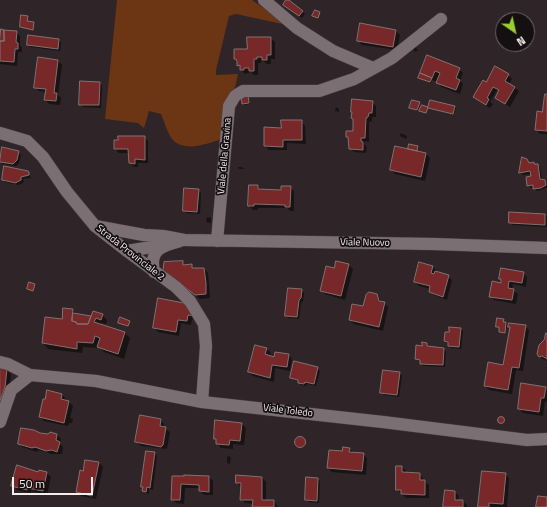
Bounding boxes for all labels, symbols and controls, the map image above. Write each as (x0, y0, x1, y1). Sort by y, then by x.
north arrow (495, 12, 535, 52)
text: N (514, 32, 529, 50)
street label: Viale della Gravina (216, 117, 234, 195)
street label: Strada Provinciale 2 (93, 223, 167, 283)
street label: Viale Nuovo (340, 237, 390, 249)
street label: Viale Toledo (262, 402, 314, 420)
scale bar (14, 469, 95, 495)
text: 50 m (19, 474, 45, 493)

